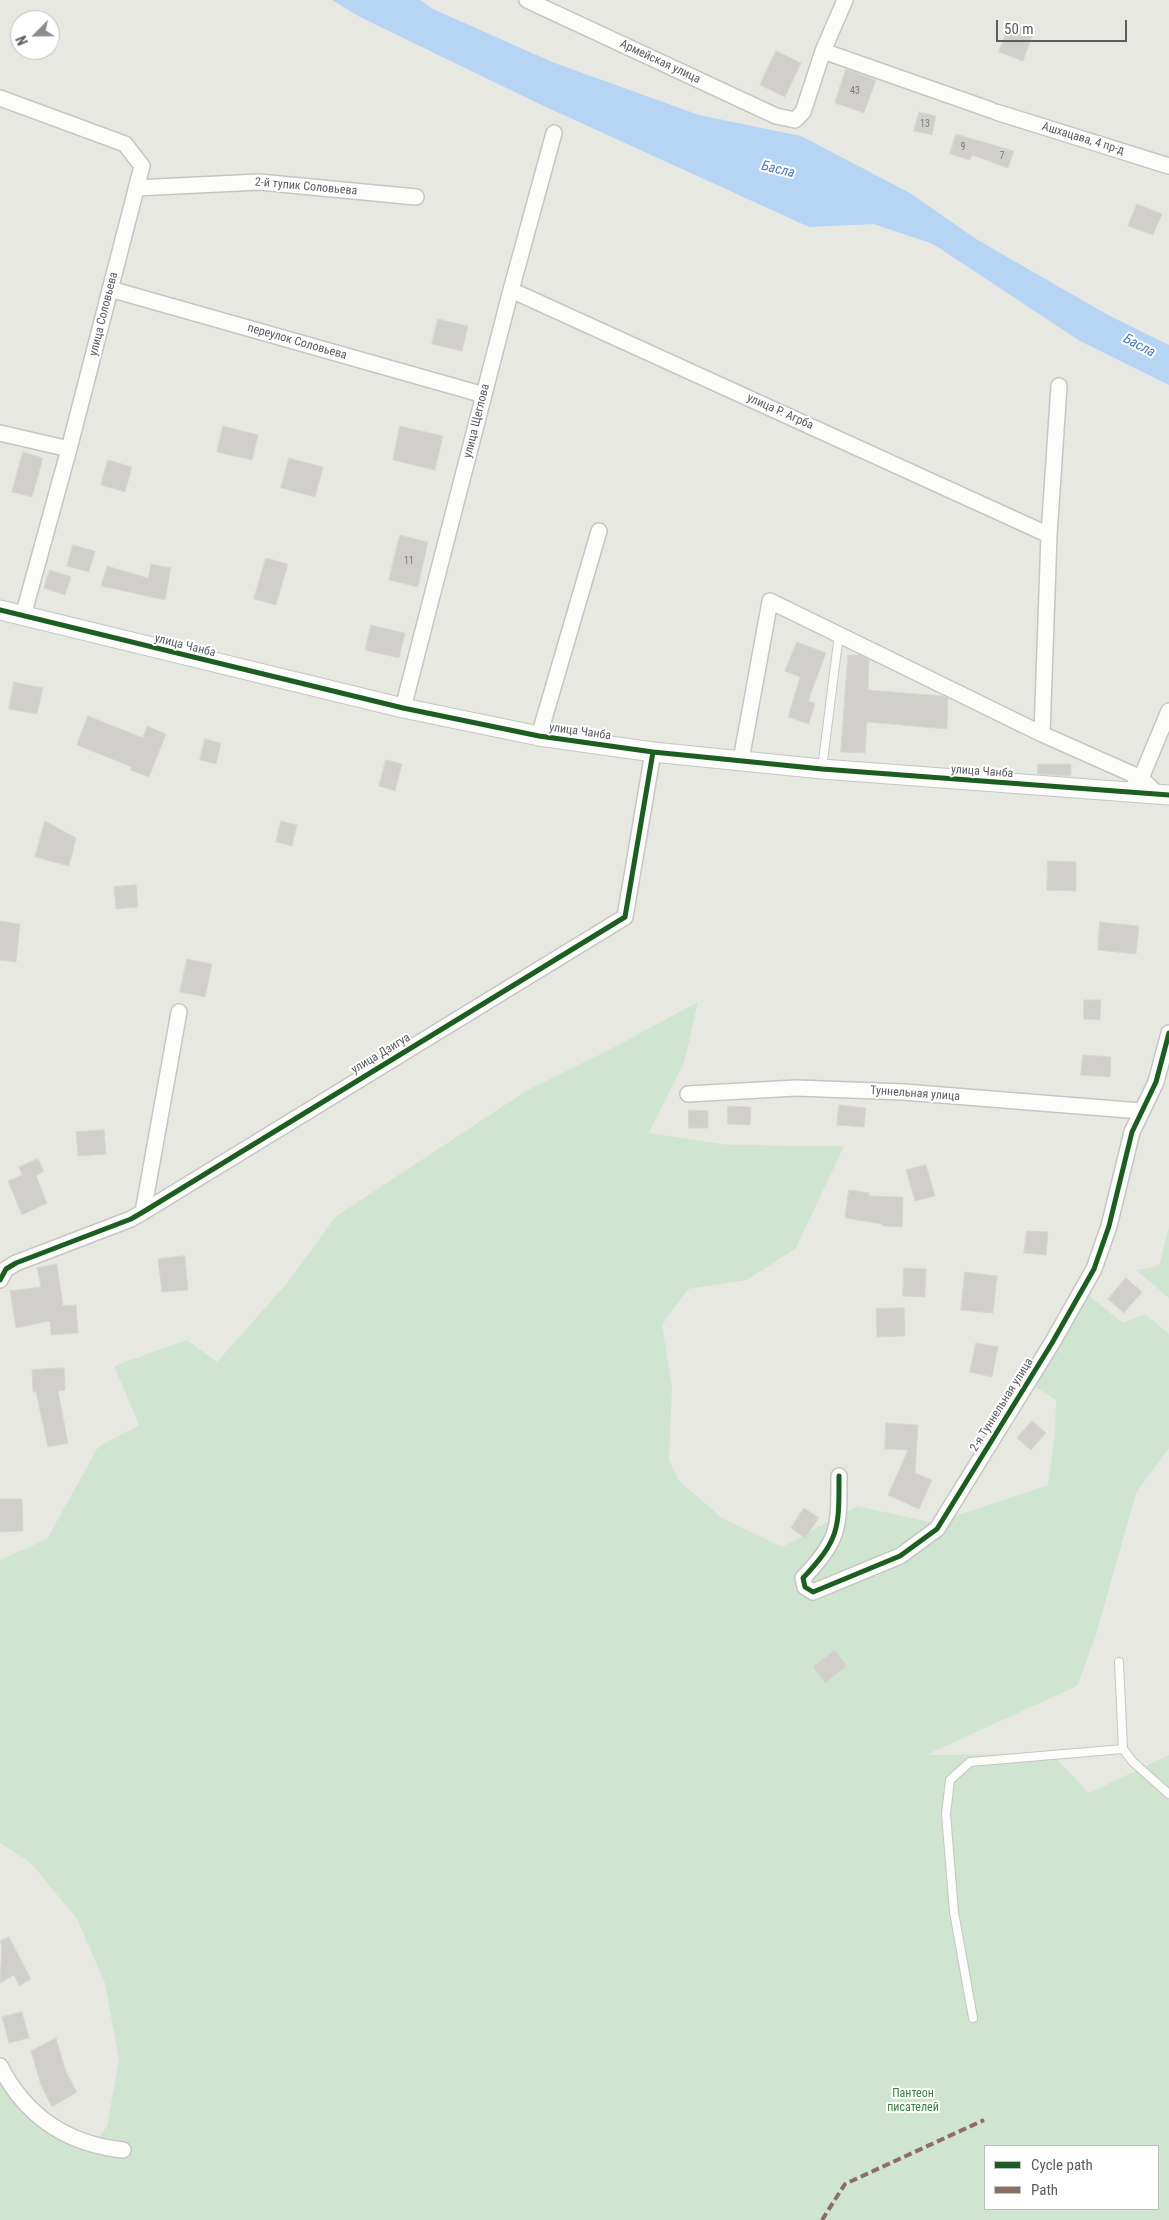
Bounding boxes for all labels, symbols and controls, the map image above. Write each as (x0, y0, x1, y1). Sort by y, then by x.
north arrow (10, 10, 60, 60)
scale bar (999, 10, 1130, 42)
text: 50 m (1004, 20, 1034, 38)
text: N (13, 33, 31, 48)
street label: Армейская улица (618, 37, 702, 87)
house number: 43 (850, 85, 860, 97)
house number: 13 (920, 118, 930, 130)
street label: Ашхацава, 4 пр-д (1040, 120, 1126, 158)
house number: 9 (961, 141, 965, 153)
house number: 7 (1000, 150, 1004, 162)
water label: Басла (760, 158, 796, 182)
street label: 2-й тупик Соловьева (254, 175, 358, 199)
street label: улица Соловьева (87, 271, 121, 357)
street label: переулок Соловьева (246, 321, 348, 363)
water label: Басла (1120, 331, 1158, 361)
street label: улица Щеглова (461, 383, 493, 459)
street label: улица Р. Агрба (744, 391, 816, 433)
house number: 11 (404, 555, 414, 567)
street label: улица Чанба (153, 631, 217, 661)
street label: улица Чанба (548, 721, 612, 743)
street label: улица Чанба (950, 763, 1014, 781)
street label: улица Дзигуа (349, 1031, 413, 1077)
street label: Туннельная улица (870, 1084, 960, 1104)
street label: 2-я Туннельная улица (967, 1356, 1037, 1454)
park label: Пантеон писателей (887, 2087, 939, 2115)
legend (984, 2145, 1159, 2210)
text: Cycle path (1031, 2156, 1093, 2174)
text: Path (1031, 2181, 1058, 2199)

